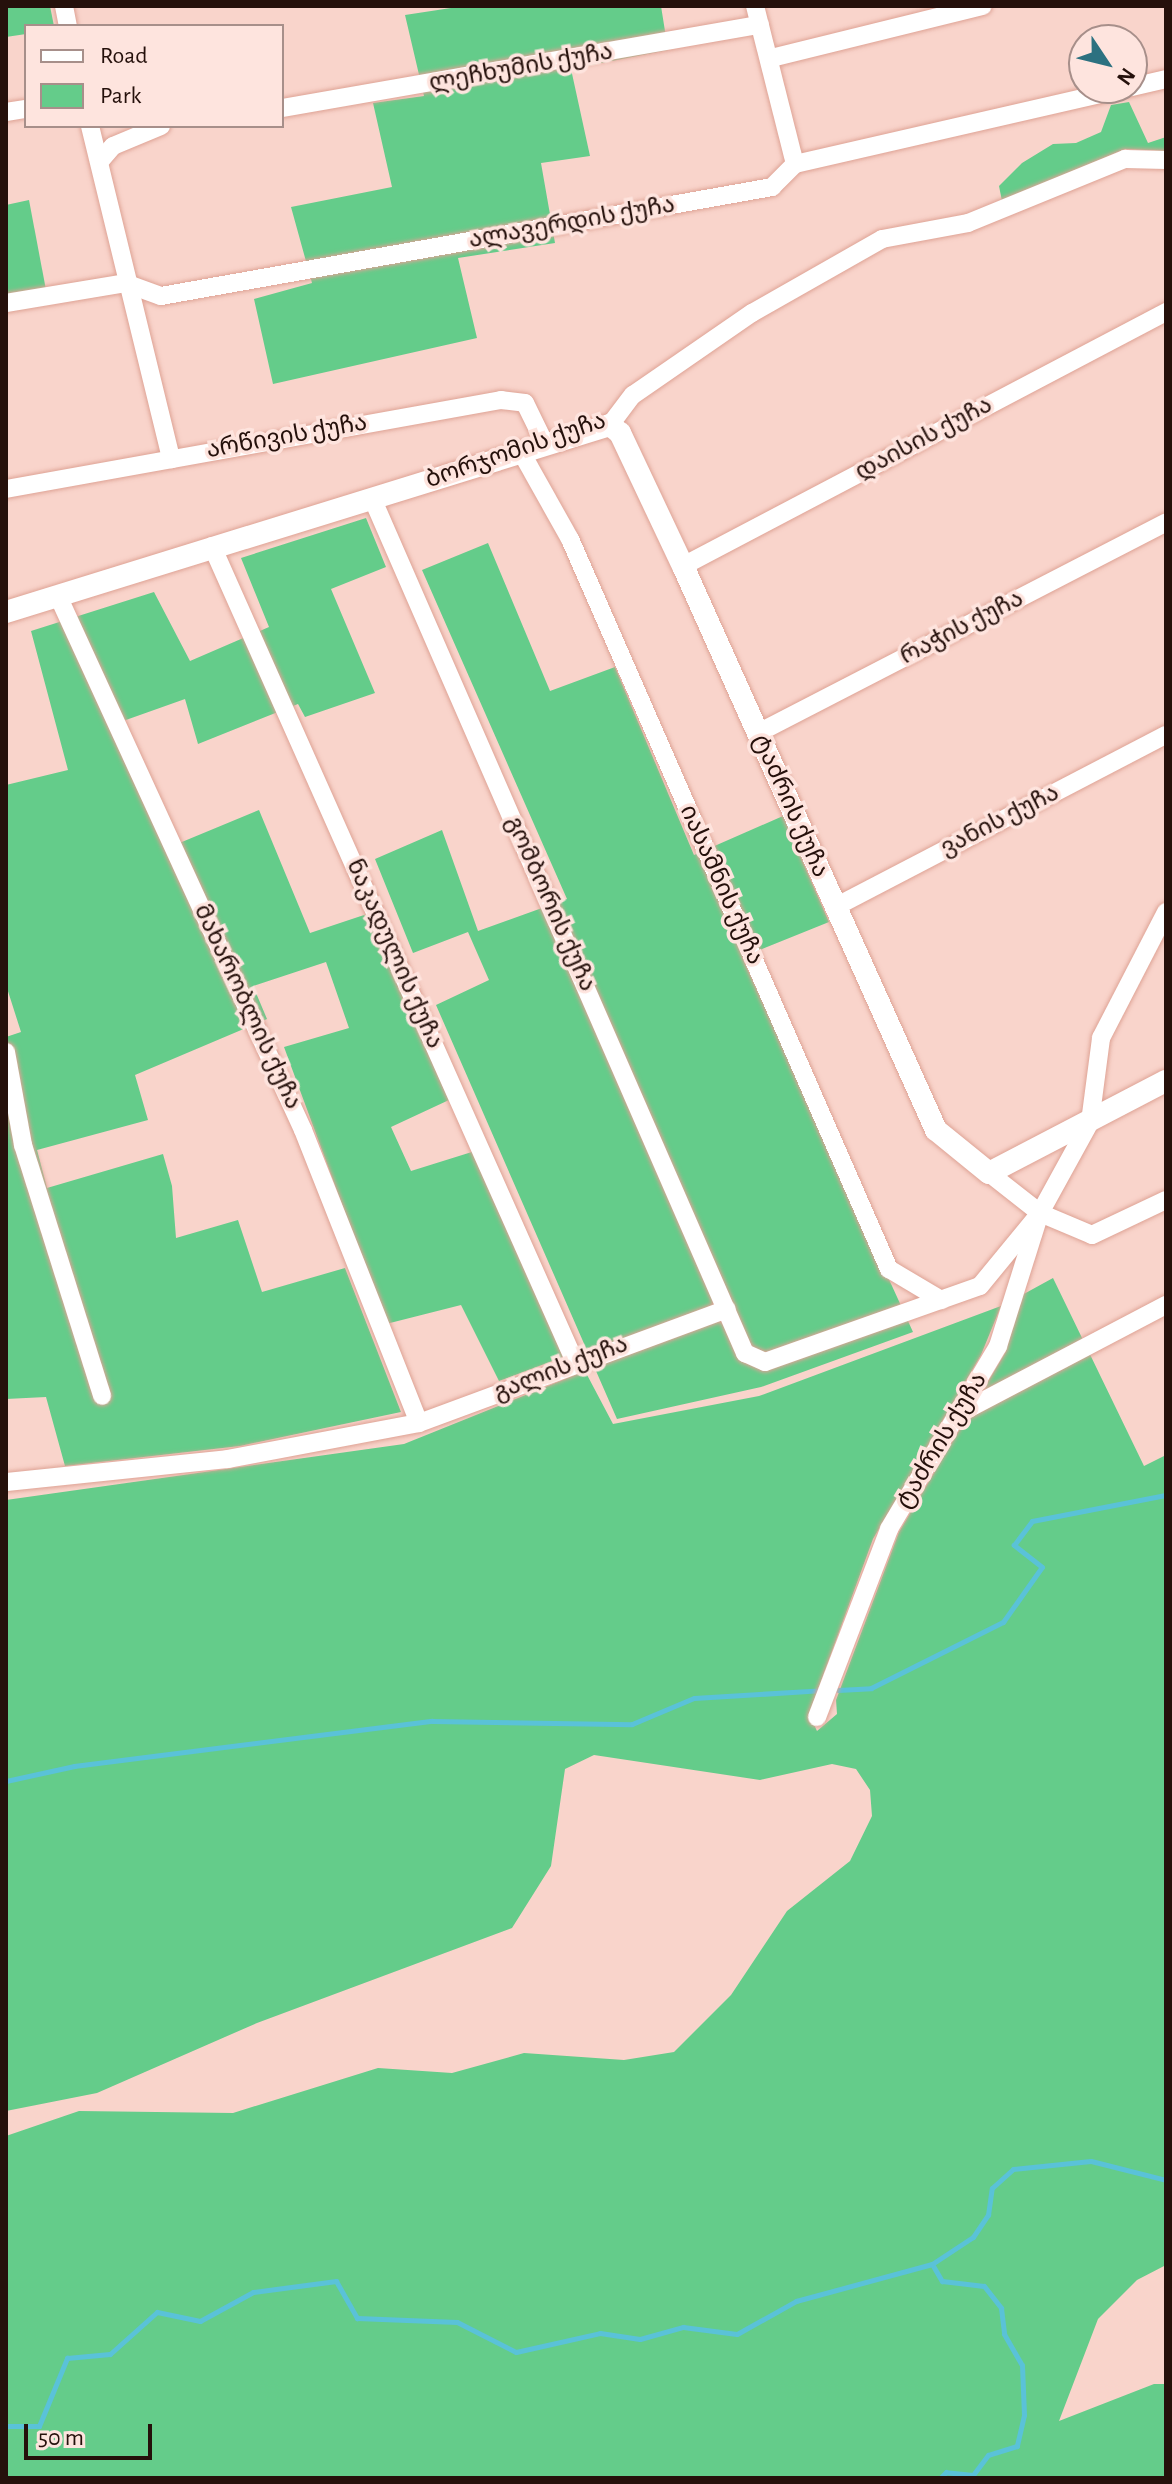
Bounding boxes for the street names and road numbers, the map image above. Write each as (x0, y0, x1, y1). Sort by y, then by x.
street label: ლეჩხუმის ქუჩა (427, 38, 615, 98)
street label: ალავერდის ქუჩა (467, 191, 677, 255)
street label: დაისის ქუჩა (851, 391, 997, 487)
street label: ბორჯომის ქუჩა (422, 407, 610, 495)
street label: არწივის ქუჩა (204, 409, 370, 465)
street label: რაჭის ქუჩა (896, 585, 1028, 671)
street label: ტაძრის ქუჩა (746, 730, 834, 882)
street label: ვანის ქუჩა (936, 779, 1064, 863)
street label: იასამნის ქუჩა (673, 801, 769, 969)
street label: გომბორის ქუჩა (498, 812, 602, 996)
street label: ნაკადულის ქუჩა (339, 855, 449, 1053)
street label: მახარობლის ქუჩა (187, 900, 307, 1114)
street label: გალის ქუჩა (490, 1330, 632, 1408)
street label: ტაძრის ქუჩა (890, 1368, 994, 1514)

